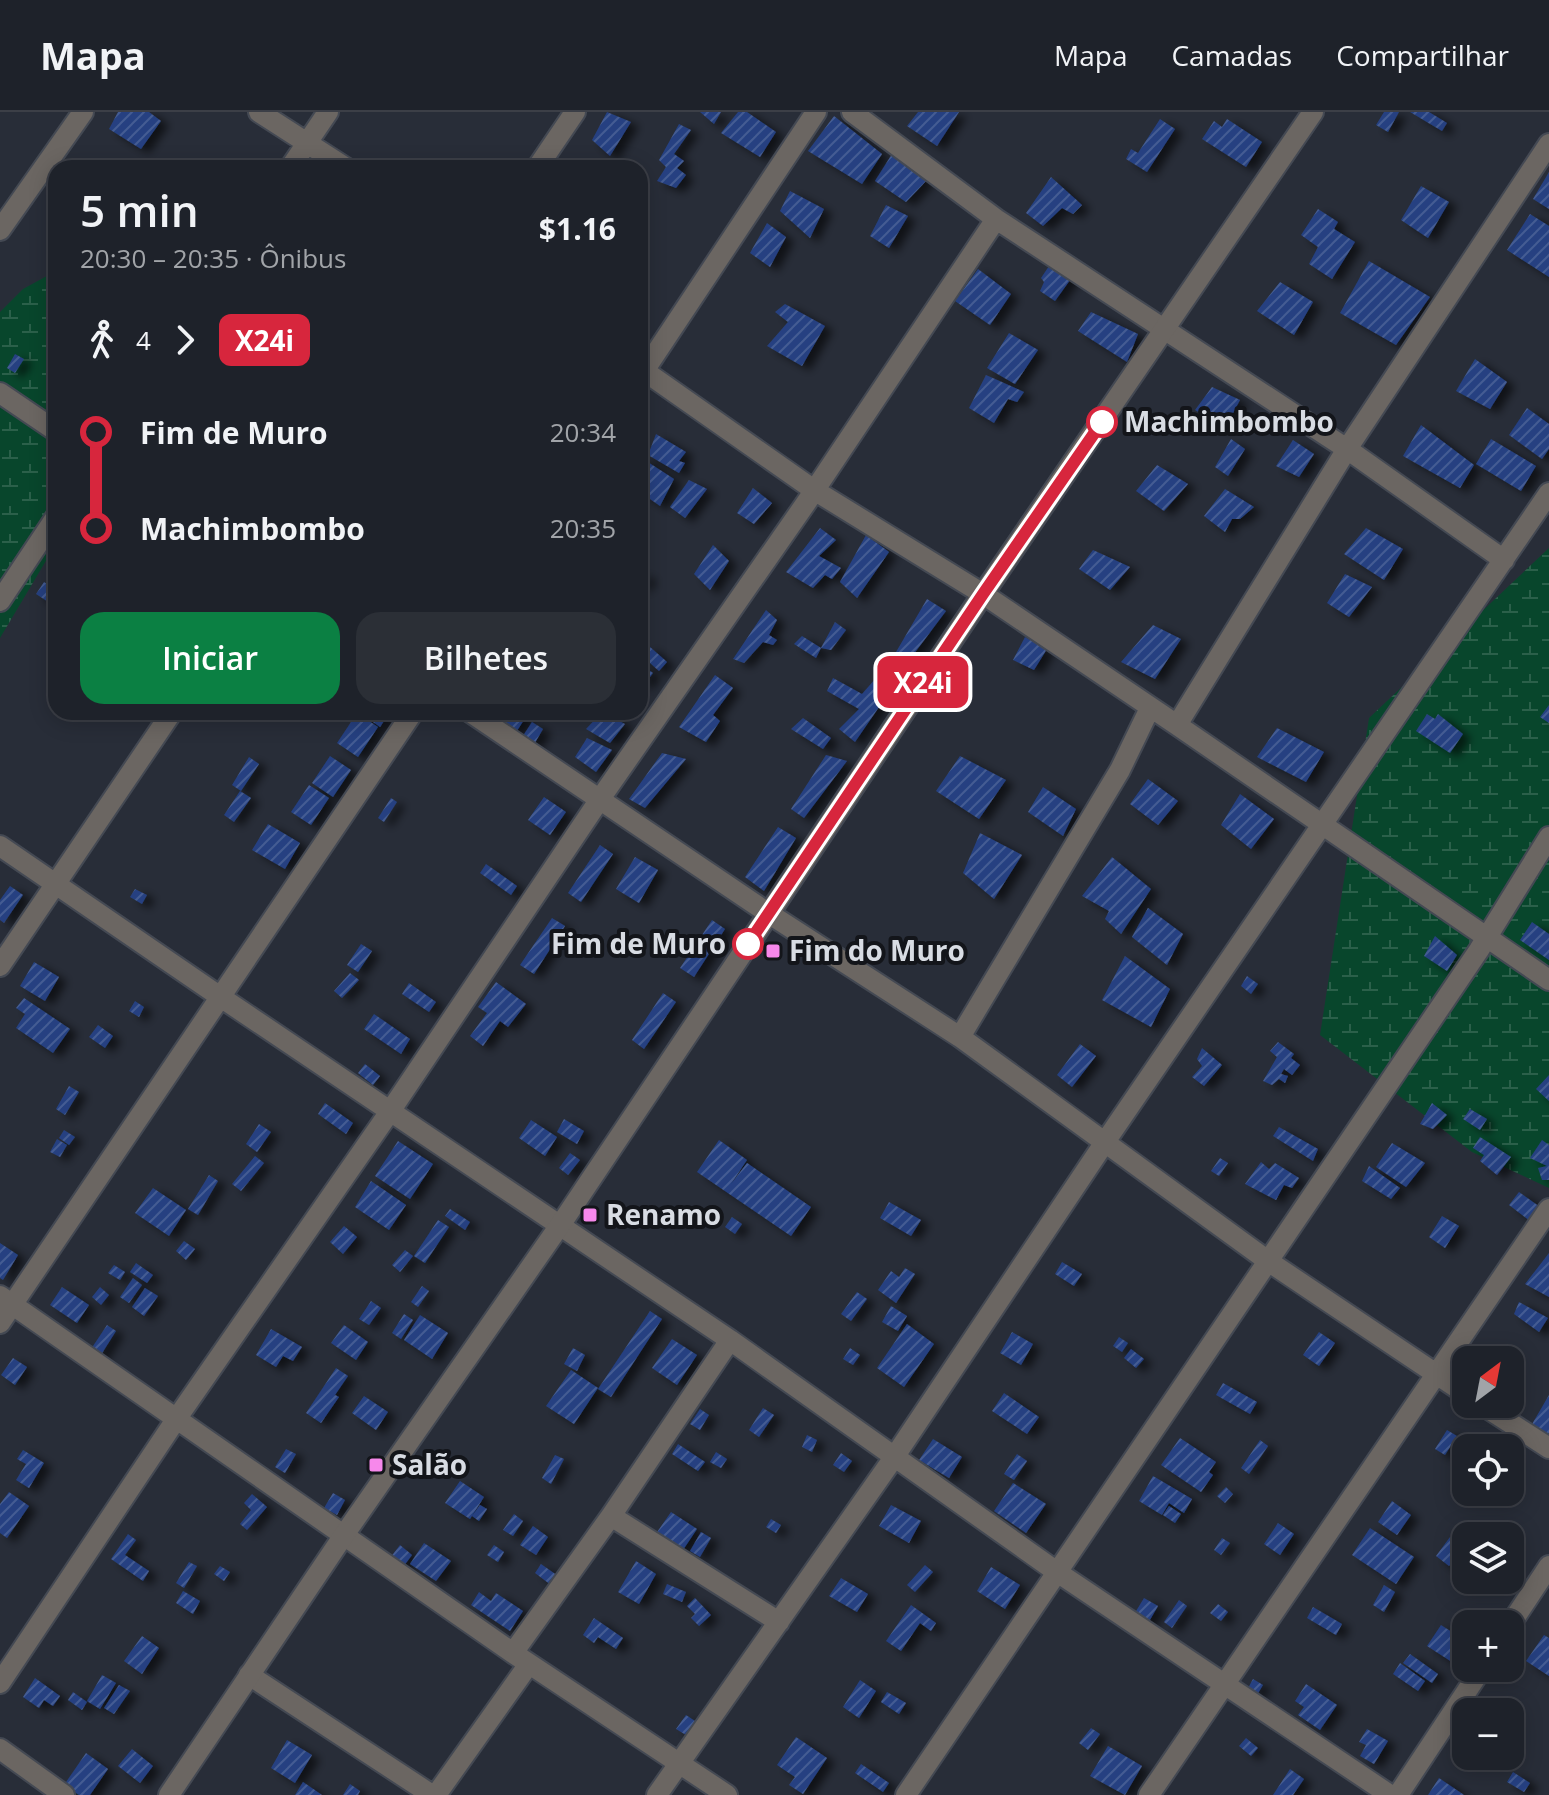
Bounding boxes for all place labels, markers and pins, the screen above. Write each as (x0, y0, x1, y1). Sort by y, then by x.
place label: Machimbombo (1124, 402, 1334, 440)
marker: Machimbombo (1087, 407, 1117, 437)
place label: Fim de Muro (551, 924, 726, 962)
marker: Fim de Muro (733, 929, 763, 959)
place label: Fim do Muro (789, 931, 965, 969)
marker: Fim do Muro (764, 942, 782, 960)
place label: Renamo (606, 1195, 721, 1233)
marker: Renamo (581, 1206, 599, 1224)
place label: Salão (392, 1445, 467, 1483)
marker: Salão (367, 1456, 385, 1474)

